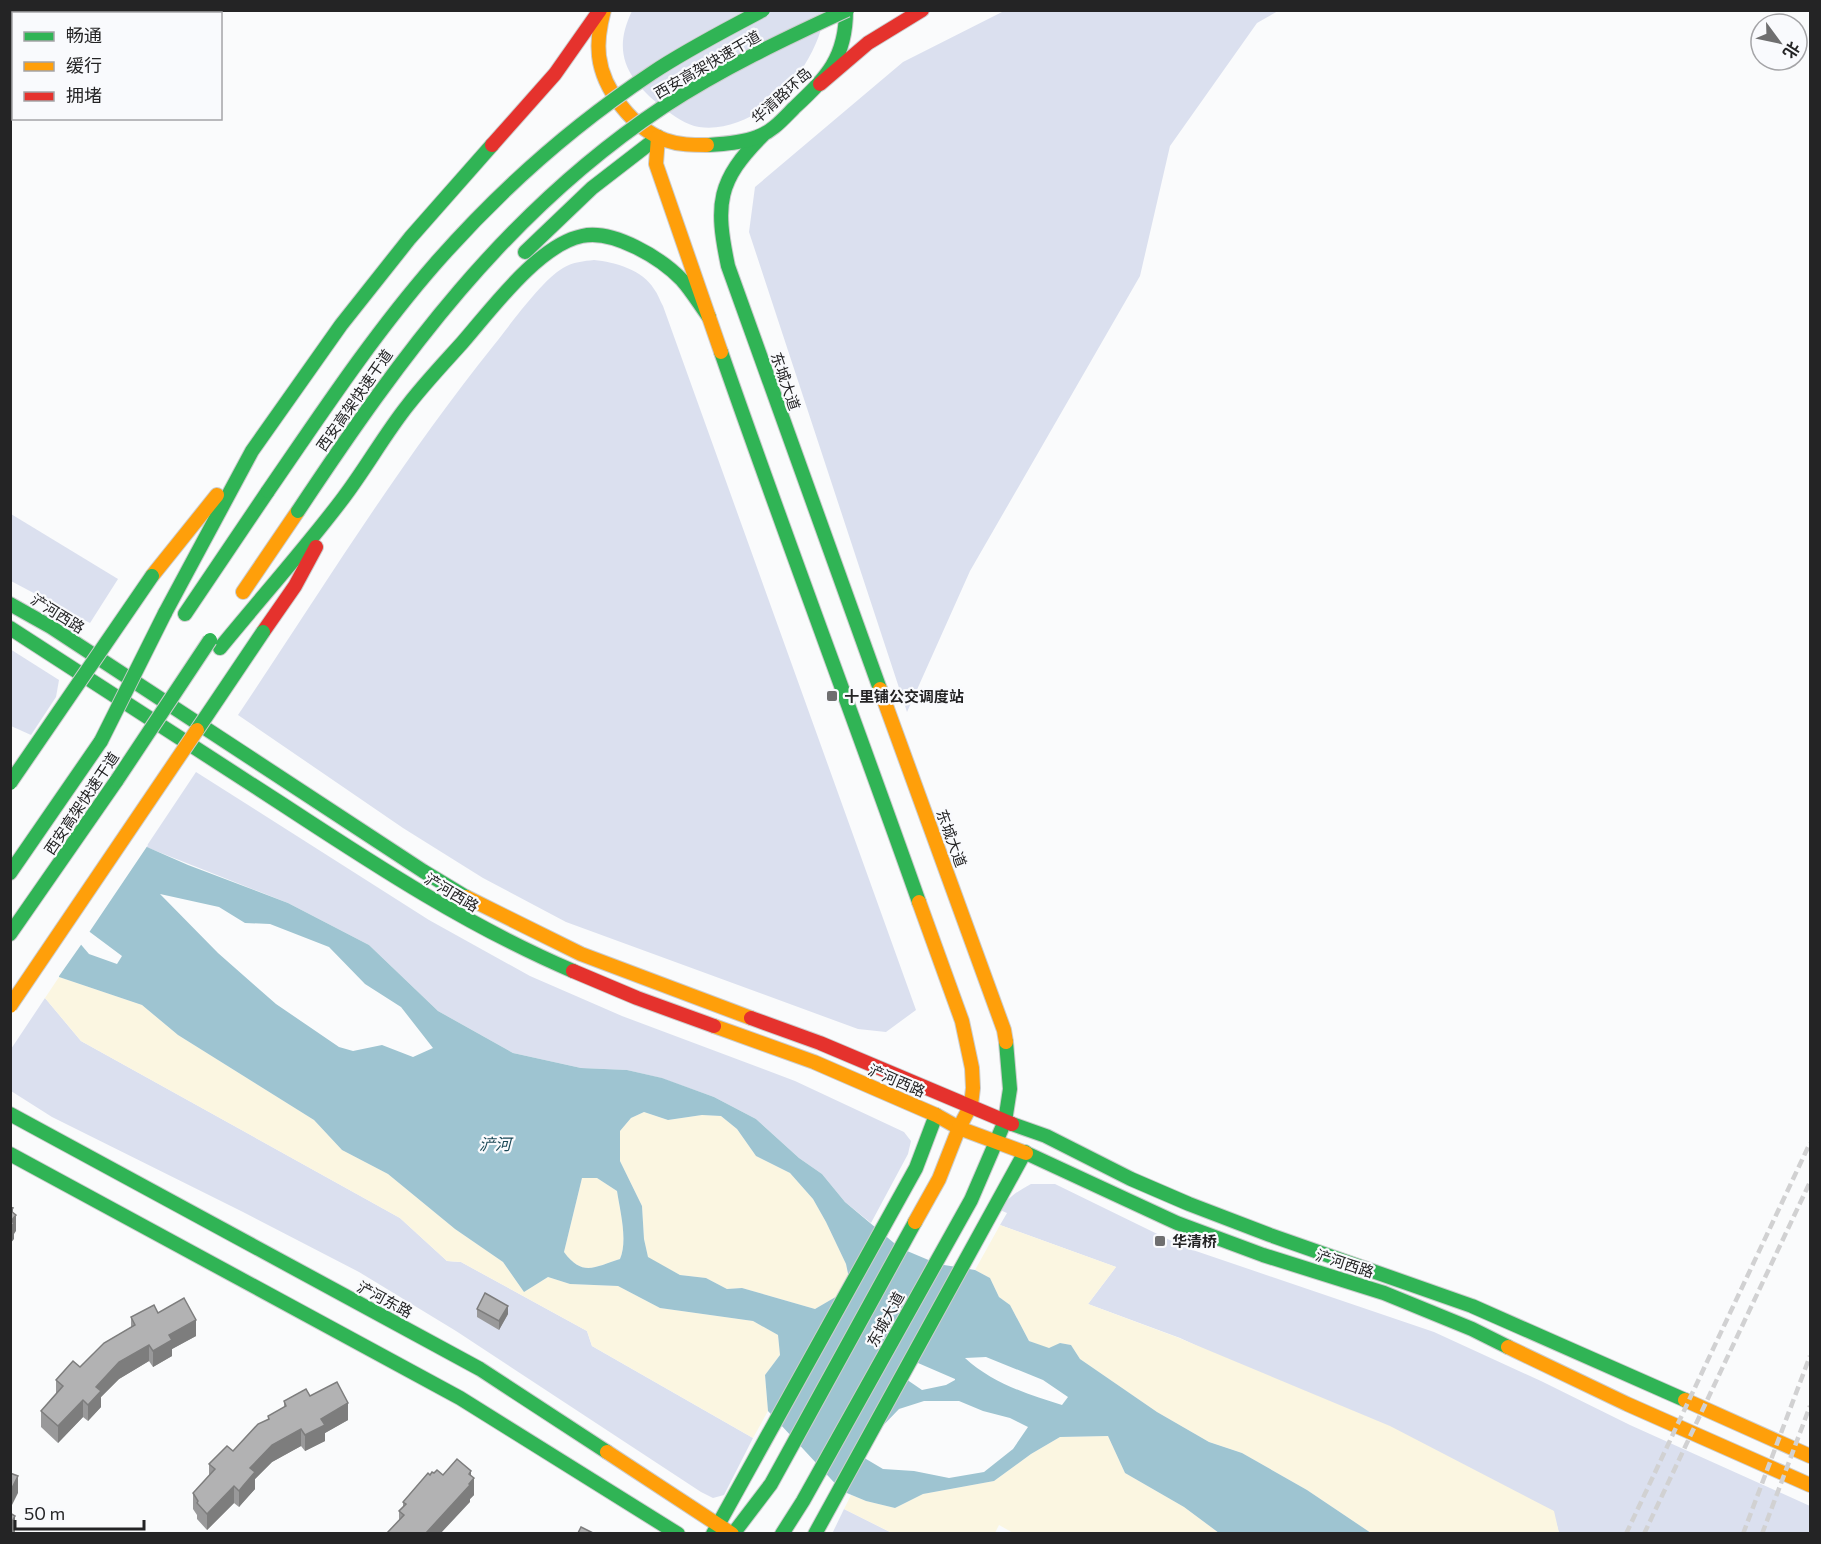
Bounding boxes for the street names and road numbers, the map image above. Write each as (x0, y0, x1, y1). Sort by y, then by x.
street label: 西安高架快速干道 (651, 26, 763, 102)
street label: 华清路环岛 (747, 63, 815, 127)
street label: 西安高架快速干道 (312, 346, 396, 454)
street label: 东城大道 (768, 350, 804, 412)
street label: 浐河西路 (28, 589, 88, 637)
street label: 西安高架快速干道 (40, 748, 122, 858)
street label: 东城大道 (933, 807, 971, 869)
street label: 浐河西路 (422, 869, 482, 915)
street label: 浐河西路 (866, 1060, 928, 1100)
street label: 浐河西路 (1314, 1245, 1376, 1281)
street label: 浐河东路 (354, 1277, 416, 1321)
street label: 东城大道 (863, 1288, 907, 1350)

